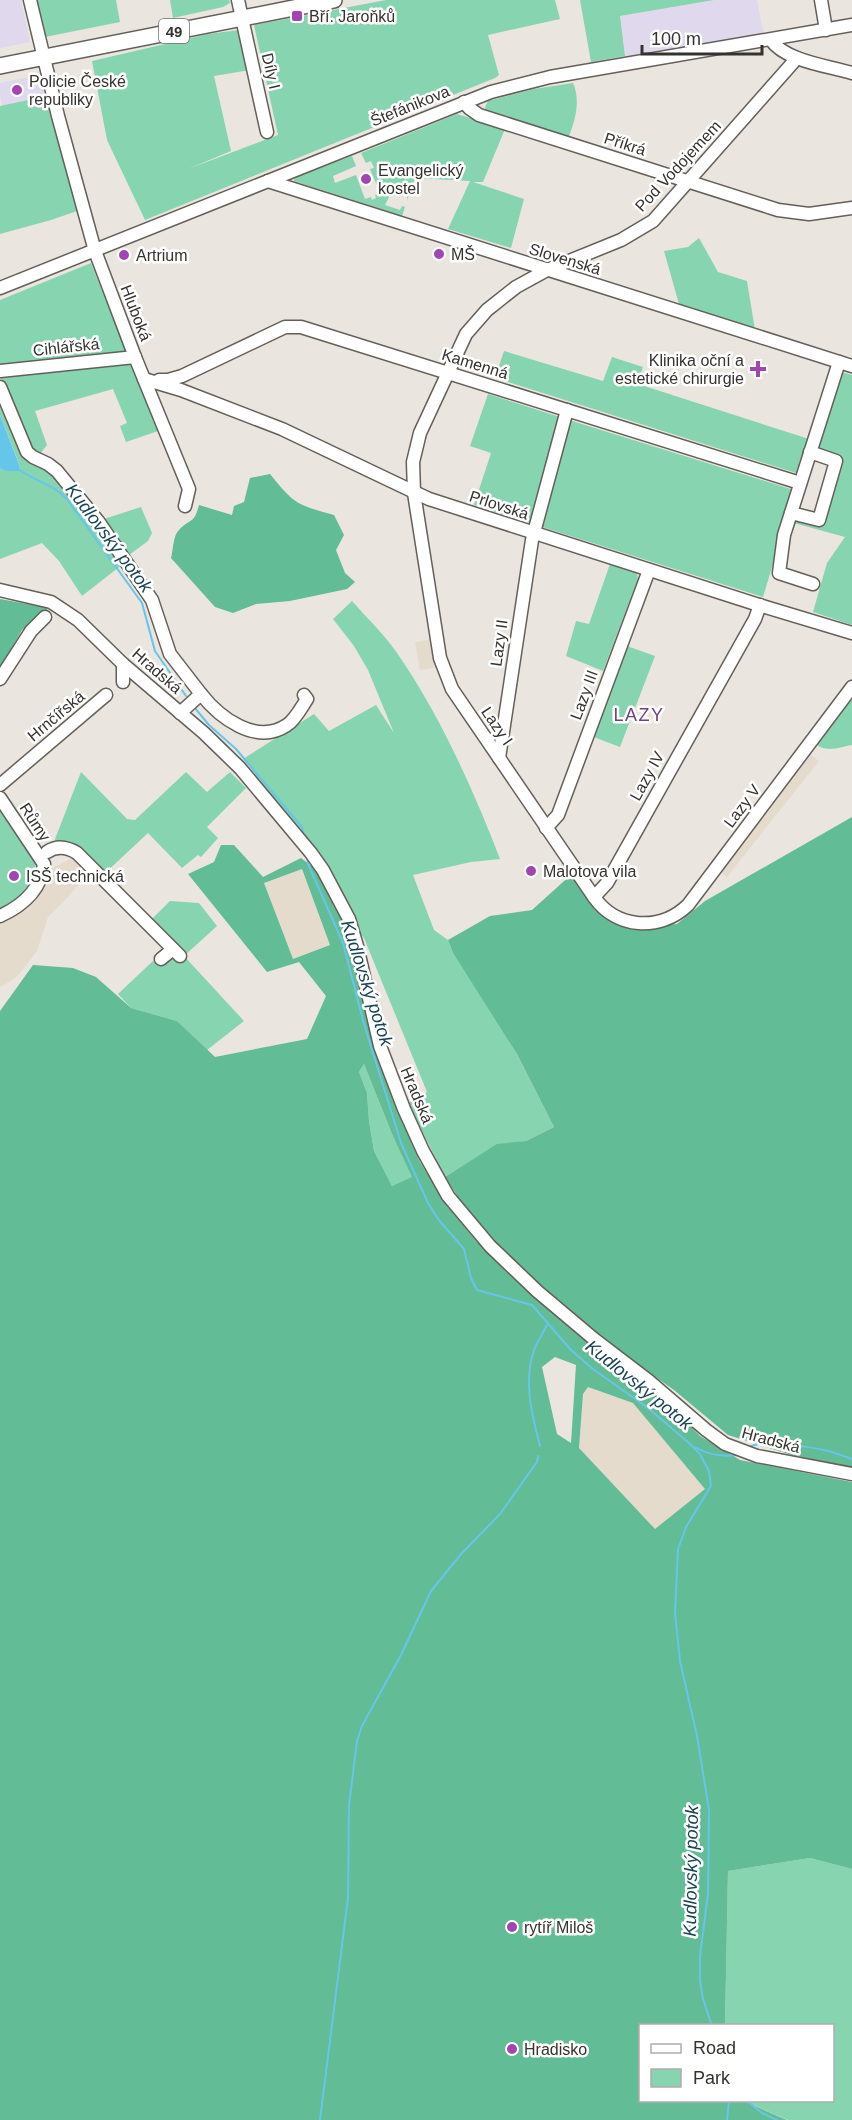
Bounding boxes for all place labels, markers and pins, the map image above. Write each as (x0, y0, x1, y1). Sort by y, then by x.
place label: Bří. Jaroňků (309, 8, 395, 25)
marker: Bří. Jaroňků (290, 9, 304, 23)
place label: Policie České republiky (29, 72, 126, 108)
marker: Policie České republiky (10, 83, 24, 97)
place label: Evangelický kostel (378, 162, 463, 197)
marker: Evangelický kostel (359, 172, 373, 186)
place label: MŠ (451, 245, 475, 263)
place label: Artrium (136, 247, 188, 264)
marker: MŠ (432, 247, 446, 261)
marker: Artrium (117, 248, 131, 262)
place label: Klinika oční a estetické chirurgie (615, 352, 744, 387)
marker: Klinika oční a estetické chirurgie (749, 360, 767, 378)
place label: Malotova vila (543, 863, 636, 880)
marker: Malotova vila (524, 864, 538, 878)
place label: ISŠ technická (26, 867, 124, 885)
marker: ISŠ technická (7, 869, 21, 883)
place label: rytíř Miloš (524, 1919, 593, 1936)
marker: rytíř Miloš (505, 1920, 519, 1934)
place label: Hradisko (524, 2041, 587, 2058)
marker: Hradisko (505, 2042, 519, 2056)

